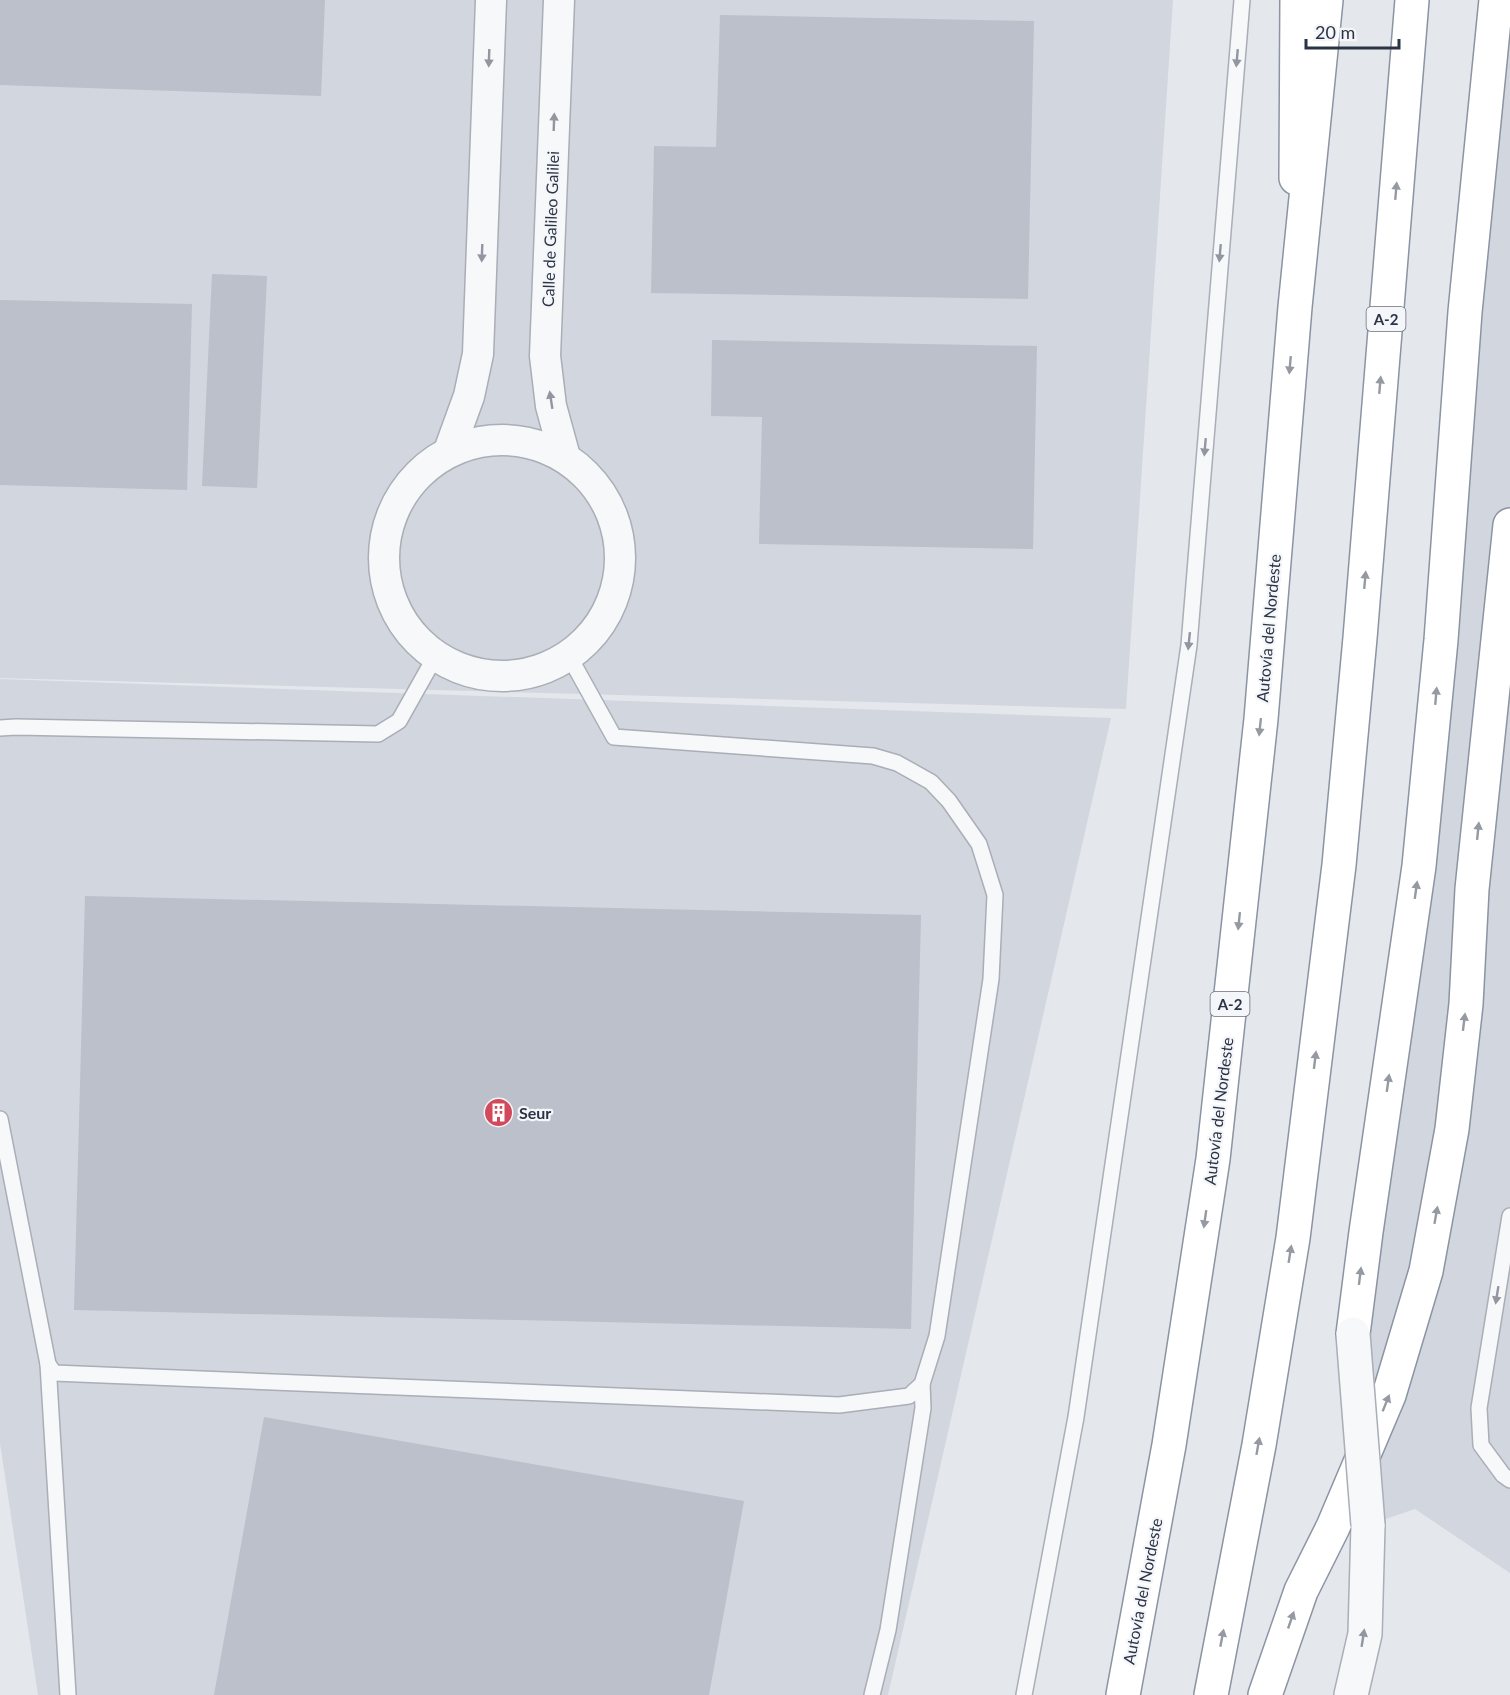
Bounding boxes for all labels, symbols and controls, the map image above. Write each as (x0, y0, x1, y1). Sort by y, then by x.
scale bar (1306, 12, 1399, 50)
text: 20 m (1315, 21, 1355, 43)
one-way arrow (484, 49, 494, 68)
one-way arrow (1232, 49, 1242, 68)
one-way arrow (550, 112, 559, 131)
street label: Calle de Galileo Galilei (538, 151, 562, 307)
one-way arrow (1391, 182, 1401, 201)
one-way arrow (1216, 243, 1225, 262)
one-way arrow (477, 244, 486, 263)
road number: A-2 (1366, 307, 1406, 331)
one-way arrow (1285, 355, 1295, 374)
one-way arrow (1375, 376, 1385, 395)
one-way arrow (546, 391, 555, 410)
one-way arrow (1200, 437, 1210, 456)
street label: Autovía del Nordeste (1252, 553, 1284, 703)
one-way arrow (1360, 570, 1370, 589)
one-way arrow (1184, 632, 1194, 651)
one-way arrow (1431, 686, 1441, 705)
one-way arrow (1255, 717, 1265, 736)
one-way arrow (1473, 821, 1483, 840)
one-way arrow (1411, 880, 1420, 899)
one-way arrow (1234, 911, 1244, 930)
road number: A-2 (1210, 992, 1250, 1016)
one-way arrow (1459, 1012, 1469, 1031)
street label: Autovía del Nordeste (1200, 1036, 1236, 1186)
one-way arrow (1311, 1051, 1320, 1070)
one-way arrow (1383, 1073, 1392, 1092)
building icon: Seur (482, 1096, 514, 1128)
place label: Seur (519, 1103, 551, 1122)
one-way arrow (1432, 1205, 1441, 1224)
one-way arrow (1200, 1209, 1209, 1228)
one-way arrow (1286, 1244, 1295, 1263)
one-way arrow (1355, 1266, 1365, 1285)
one-way arrow (1493, 1285, 1502, 1304)
one-way arrow (1382, 1394, 1391, 1412)
one-way arrow (1254, 1436, 1263, 1455)
street label: Autovía del Nordeste (1119, 1516, 1165, 1666)
one-way arrow (1286, 1611, 1296, 1629)
one-way arrow (1218, 1628, 1227, 1647)
one-way arrow (1359, 1628, 1368, 1647)

